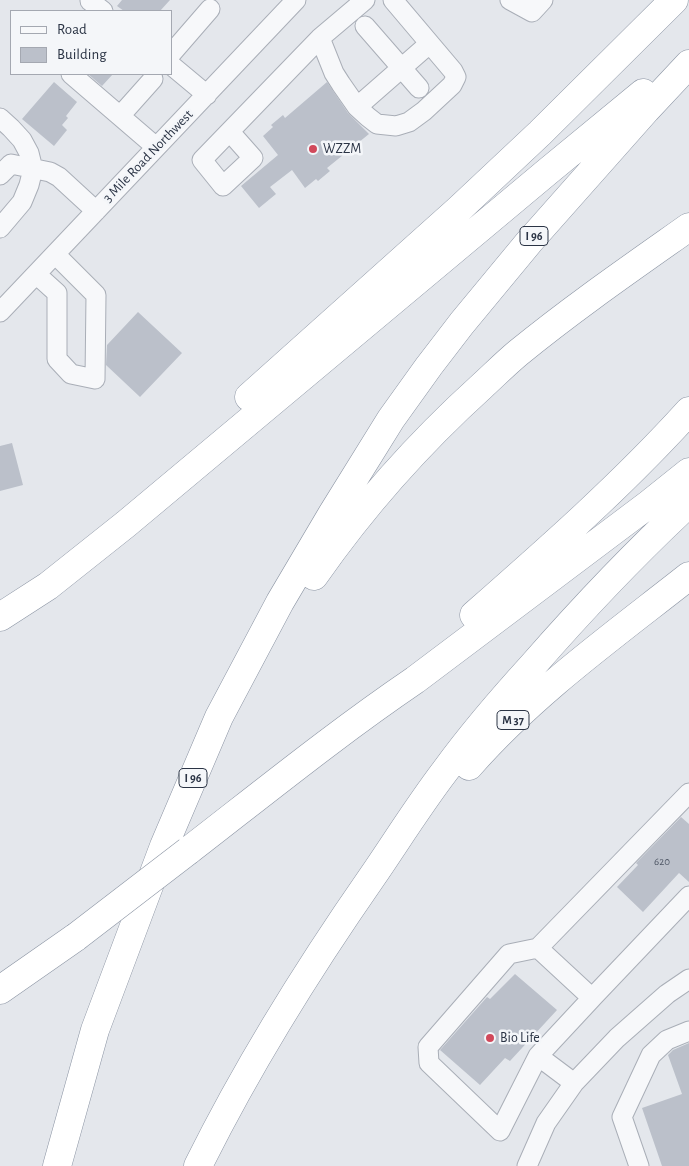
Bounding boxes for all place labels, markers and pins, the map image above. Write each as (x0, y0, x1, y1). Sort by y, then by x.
place label: WZZM (323, 141, 361, 157)
marker: WZZM (307, 143, 319, 155)
place label: Bio Life (500, 1030, 540, 1046)
marker: Bio Life (484, 1032, 496, 1044)

